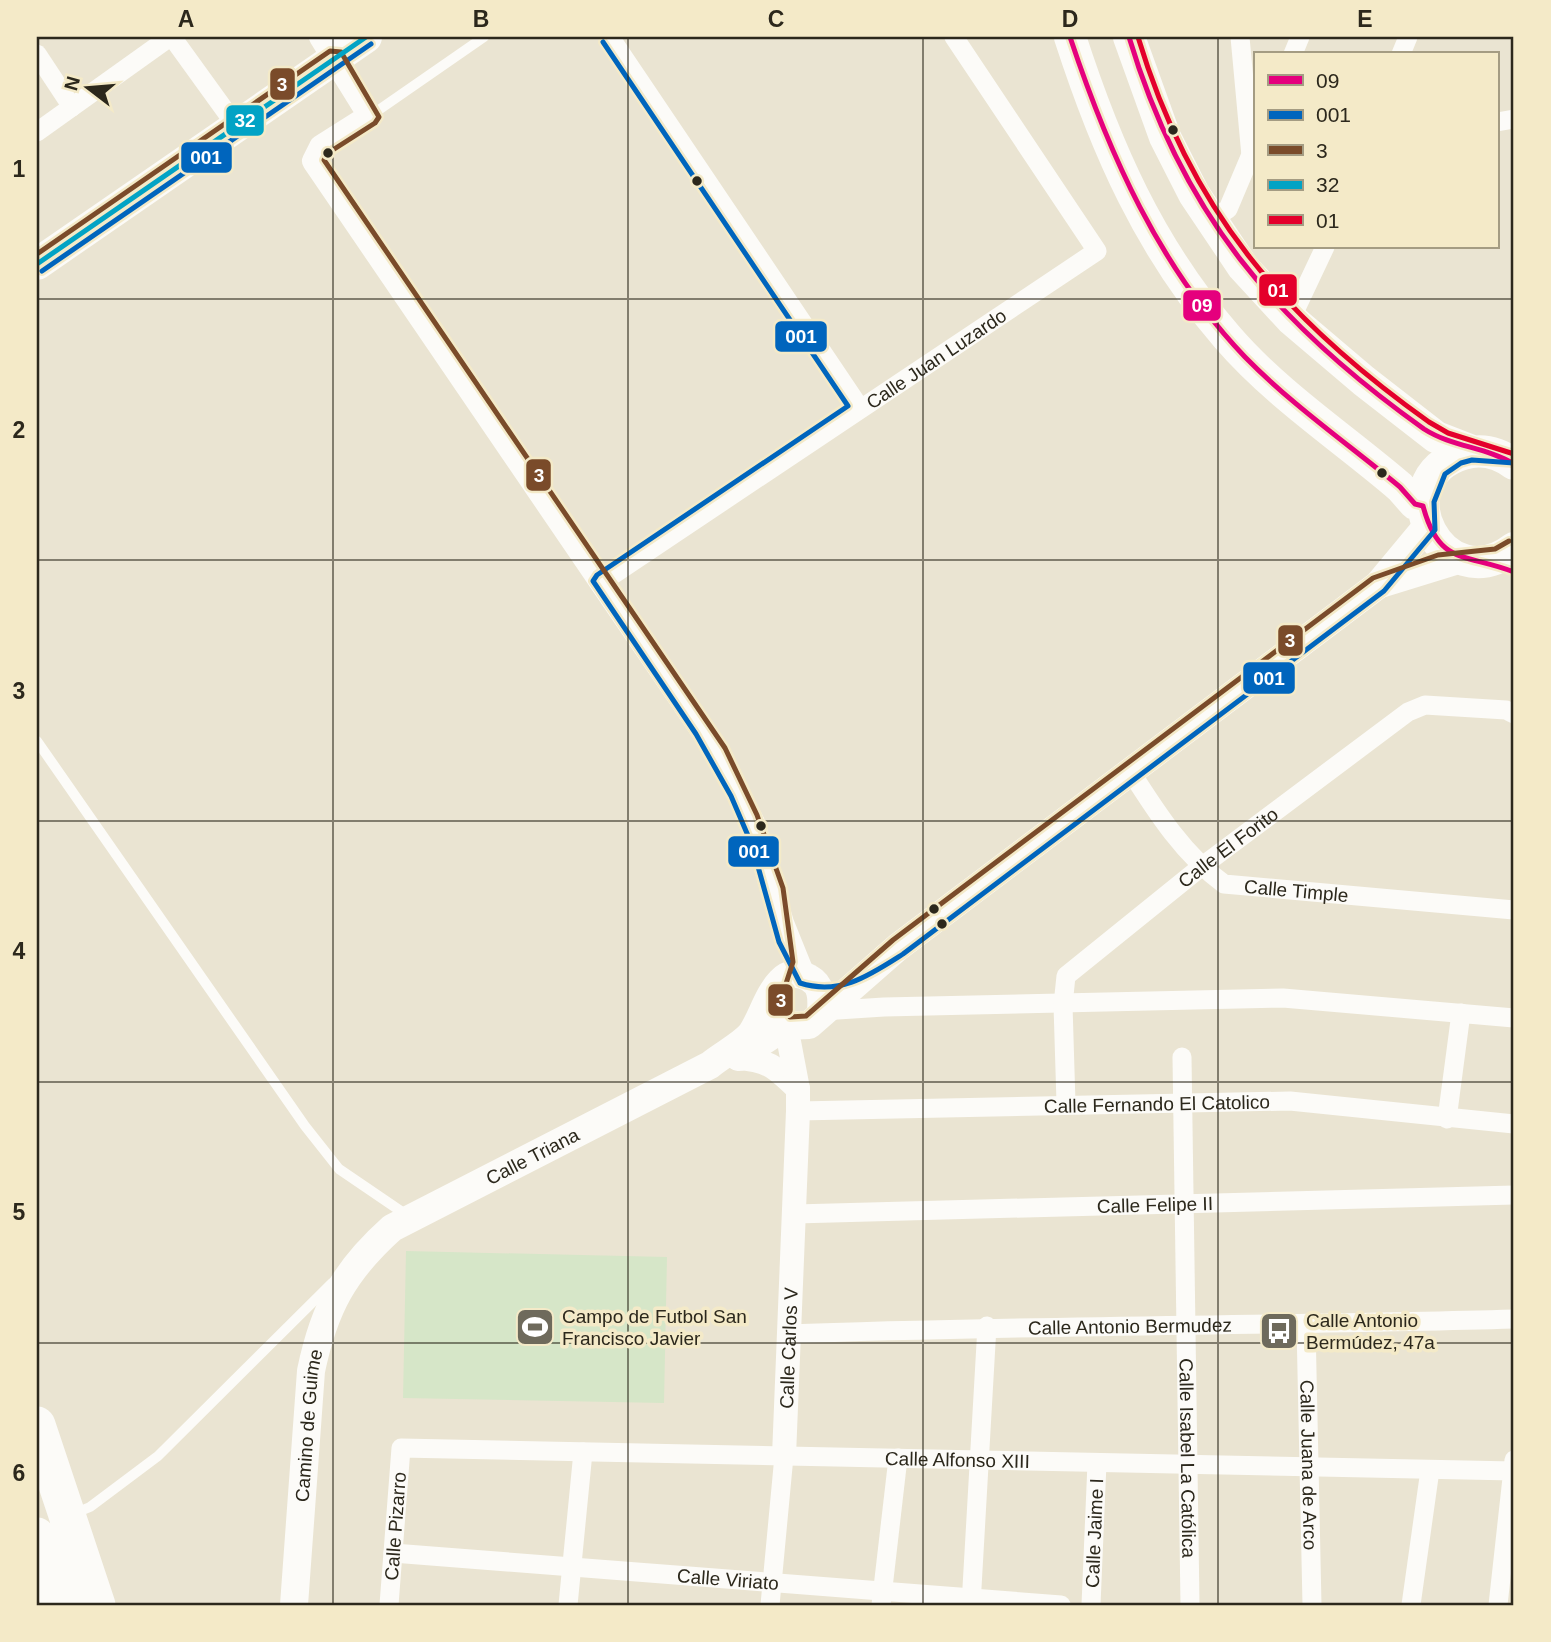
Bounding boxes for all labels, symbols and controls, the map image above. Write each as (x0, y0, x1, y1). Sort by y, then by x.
text: A (178, 6, 194, 32)
text: B (473, 6, 489, 32)
text: C (768, 6, 784, 32)
text: D (1062, 6, 1078, 32)
text: E (1357, 6, 1373, 32)
north arrow (52, 52, 122, 122)
legend (1254, 52, 1498, 248)
line badge: 3 (269, 67, 296, 101)
text: 09 (1316, 69, 1339, 92)
text: N (60, 74, 84, 93)
text: 3 (277, 74, 287, 95)
text: 001 (1316, 103, 1351, 126)
line badge: 32 (225, 104, 265, 137)
text: 32 (234, 110, 256, 131)
unlabelled marker (1166, 123, 1180, 137)
text: 3 (1316, 139, 1328, 162)
line badge: 001 (180, 141, 233, 174)
unlabelled marker (321, 146, 335, 160)
text: 001 (190, 147, 222, 168)
text: 1 (13, 156, 26, 182)
text: 32 (1316, 173, 1339, 196)
unlabelled marker (690, 174, 704, 188)
text: 01 (1316, 209, 1339, 232)
line badge: 01 (1258, 273, 1298, 307)
text: 01 (1267, 280, 1289, 301)
line badge: 09 (1182, 289, 1222, 322)
text: 09 (1191, 295, 1213, 316)
street label: Calle Juan Luzardo (863, 305, 1010, 413)
line badge: 001 (774, 320, 828, 353)
text: 001 (785, 326, 817, 347)
text: 2 (13, 417, 25, 443)
line badge: 3 (525, 458, 552, 492)
text: 3 (534, 465, 544, 486)
unlabelled marker (1375, 466, 1389, 480)
line badge: 3 (1277, 624, 1304, 657)
text: 3 (1285, 630, 1295, 651)
line badge: 001 (1242, 661, 1296, 695)
text: 001 (1253, 668, 1285, 689)
text: 3 (13, 678, 25, 704)
street label: Calle El Forito (1174, 803, 1282, 892)
unlabelled marker (754, 819, 768, 833)
line badge: 001 (727, 835, 780, 868)
text: 001 (738, 841, 770, 862)
street label: Calle Timple (1243, 876, 1349, 906)
unlabelled marker (927, 902, 941, 916)
unlabelled marker (935, 917, 949, 931)
text: 4 (13, 938, 26, 964)
line badge: 3 (767, 983, 794, 1017)
text: 3 (776, 990, 786, 1011)
street label: Calle Fernando El Catolico (1044, 1091, 1270, 1117)
street label: Calle Triana (483, 1124, 583, 1189)
street label: Calle Felipe II (1096, 1193, 1213, 1217)
text: 5 (13, 1199, 26, 1225)
street label: Calle Carlos V (776, 1287, 802, 1409)
sports icon: Campo de Futbol San Francisco Javier (514, 1306, 556, 1348)
place label: Campo de Futbol San Francisco Javier (562, 1306, 747, 1349)
bus stop icon: Calle Antonio Bermúdez, 47a (1258, 1310, 1300, 1352)
place label: Calle Antonio Bermúdez, 47a (1306, 1310, 1435, 1353)
street label: Calle Antonio Bermudez (1028, 1315, 1232, 1339)
street label: Camino de Guime (292, 1347, 327, 1503)
street label: Calle Isabel La Católica (1175, 1358, 1199, 1558)
street label: Calle Juana de Arco (1296, 1380, 1321, 1550)
street label: Calle Alfonso XIII (885, 1448, 1030, 1472)
text: 6 (13, 1460, 25, 1486)
street label: Calle Pizarro (381, 1471, 410, 1581)
street label: Calle Jaime I (1082, 1478, 1107, 1588)
street label: Calle Viriato (676, 1565, 780, 1594)

